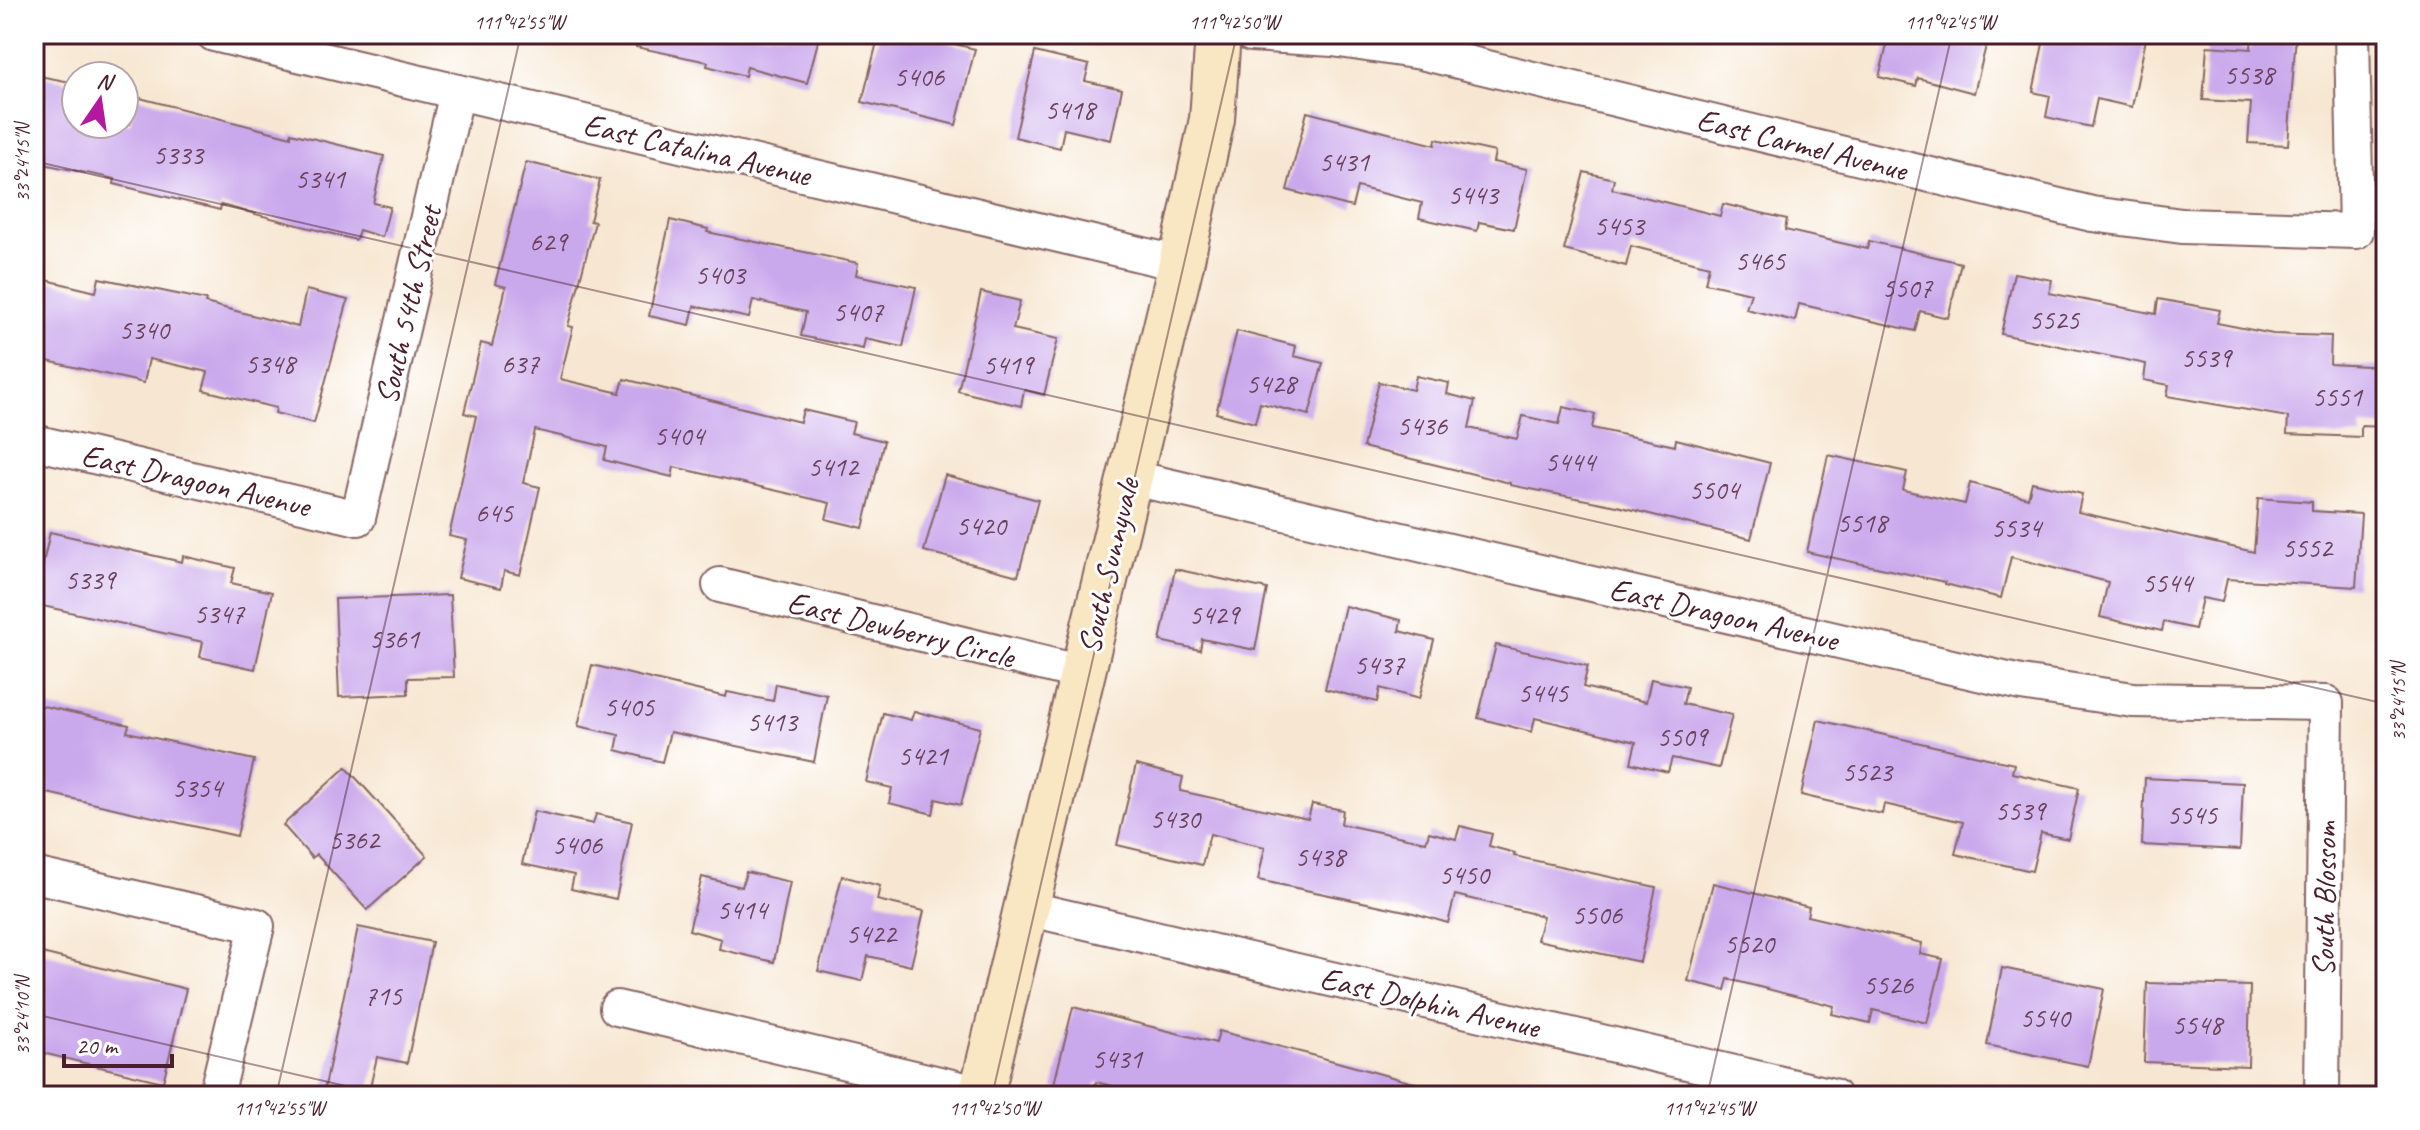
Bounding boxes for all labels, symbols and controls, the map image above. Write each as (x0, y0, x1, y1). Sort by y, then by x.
text: 111°42'55"W (474, 10, 568, 35)
text: 111°42'50"W (1189, 10, 1283, 35)
text: 111°42'45"W (1905, 10, 1999, 35)
house number: 5538 (2224, 57, 2277, 92)
house number: 5406 (894, 59, 946, 94)
north arrow (60, 60, 140, 140)
text: N (94, 66, 117, 97)
house number: 5418 (1045, 92, 1098, 127)
street label: East Carmel Avenue (1693, 99, 1914, 191)
street label: East Catalina Avenue (579, 103, 817, 196)
text: 33°24'15"N (10, 121, 35, 202)
house number: 5333 (153, 137, 206, 172)
house number: 5431 (1319, 144, 1371, 179)
house number: 5341 (295, 161, 347, 196)
house number: 5443 (1448, 177, 1501, 212)
street label: South 54th Street (366, 199, 452, 408)
house number: 5453 (1594, 208, 1647, 243)
house number: 629 (529, 224, 569, 259)
house number: 5465 (1735, 243, 1787, 278)
house number: 5403 (695, 257, 748, 292)
house number: 5507 (1882, 270, 1934, 305)
house number: 5407 (833, 294, 885, 329)
house number: 5525 (2029, 302, 2081, 337)
house number: 5340 (119, 312, 172, 347)
house number: 5539 (2181, 340, 2234, 375)
house number: 5348 (245, 346, 298, 381)
house number: 637 (501, 346, 540, 381)
house number: 5419 (983, 347, 1036, 382)
house number: 5428 (1246, 366, 1299, 401)
house number: 5551 (2312, 379, 2364, 414)
house number: 5436 (1397, 408, 1449, 443)
house number: 5404 (654, 418, 707, 453)
street label: East Dragoon Avenue (78, 434, 316, 527)
house number: 5444 (1545, 444, 1598, 479)
house number: 5412 (808, 449, 861, 484)
street label: South Sunnyvale (1068, 472, 1149, 658)
house number: 5504 (1689, 472, 1742, 507)
house number: 645 (475, 495, 514, 530)
house number: 5518 (1837, 505, 1890, 540)
house number: 5420 (956, 508, 1009, 543)
house number: 5534 (1991, 510, 2044, 545)
house number: 5552 (2282, 530, 2335, 565)
house number: 5339 (65, 562, 118, 597)
house number: 5544 (2142, 565, 2195, 600)
street label: East Dragoon Avenue (1606, 568, 1844, 661)
street label: East Dewberry Circle (783, 582, 1021, 678)
house number: 5347 (194, 596, 246, 631)
house number: 5429 (1189, 597, 1242, 632)
house number: 5361 (369, 621, 421, 656)
house number: 5437 (1354, 647, 1406, 682)
text: 33°24'15"N (2386, 660, 2411, 741)
house number: 5445 (1518, 675, 1570, 710)
house number: 5405 (604, 689, 656, 724)
house number: 5413 (747, 704, 800, 739)
house number: 5509 (1657, 719, 1710, 754)
house number: 5421 (898, 738, 950, 773)
house number: 5523 (1842, 754, 1895, 789)
house number: 5354 (172, 770, 225, 805)
house number: 5539 (1995, 793, 2048, 828)
house number: 5545 (2167, 797, 2219, 832)
house number: 5430 (1150, 801, 1203, 836)
street label: South Blossom (2303, 820, 2346, 977)
house number: 5362 (329, 822, 382, 857)
house number: 5406 (552, 827, 604, 862)
house number: 5438 (1295, 839, 1348, 874)
house number: 5450 (1439, 857, 1492, 892)
house number: 5414 (717, 892, 770, 927)
house number: 5506 (1572, 897, 1624, 932)
house number: 5422 (846, 916, 899, 951)
house number: 5520 (1724, 926, 1777, 961)
street label: East Dolphin Avenue (1316, 957, 1546, 1048)
house number: 5526 (1863, 967, 1915, 1002)
text: 33°24'10"N (10, 974, 35, 1055)
house number: 715 (364, 978, 403, 1013)
house number: 5540 (2020, 1000, 2073, 1035)
house number: 5548 (2172, 1007, 2225, 1042)
scale bar (64, 1018, 172, 1068)
text: 20 m (76, 1031, 119, 1061)
house number: 5431 (1092, 1041, 1144, 1076)
text: 111°42'55"W (234, 1096, 328, 1121)
text: 111°42'50"W (949, 1096, 1043, 1121)
text: 111°42'45"W (1664, 1096, 1758, 1121)

